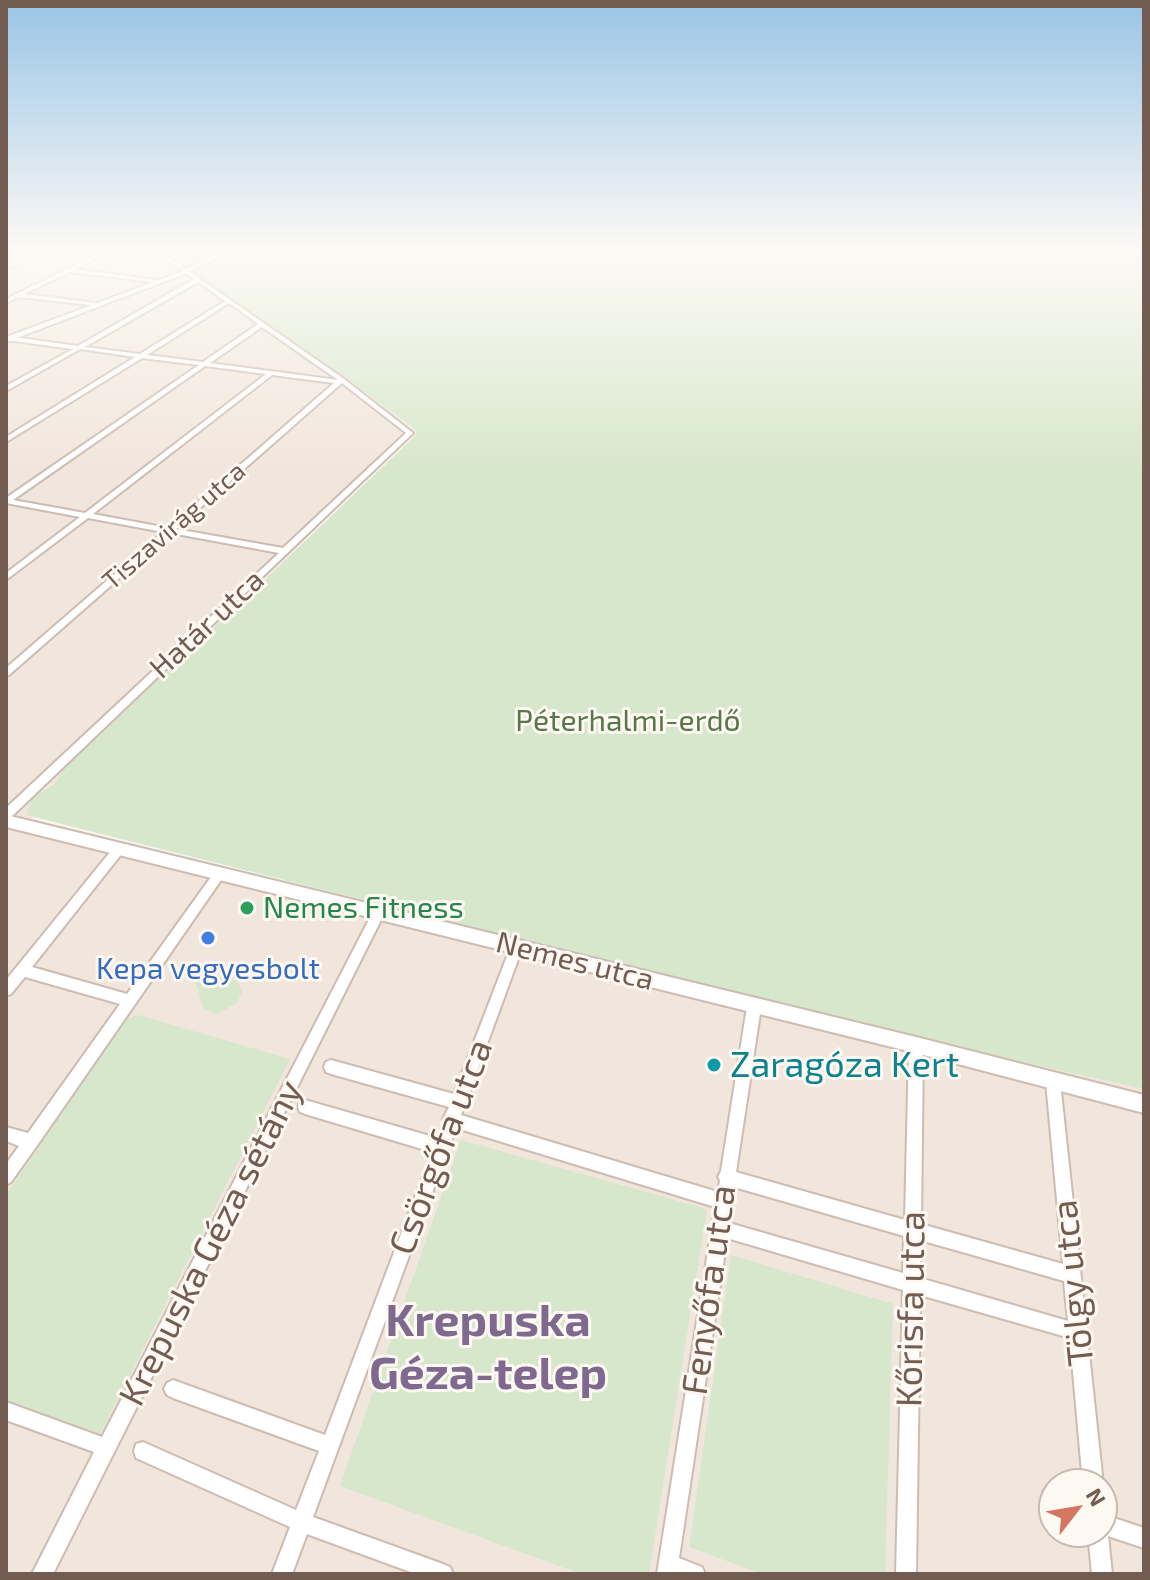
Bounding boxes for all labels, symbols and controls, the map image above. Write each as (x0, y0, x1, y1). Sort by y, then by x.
street label: Tiszavirág utca (96, 455, 252, 597)
street label: Határ utca (143, 562, 271, 686)
park label: Péterhalmi-erdő (515, 703, 741, 739)
place label: Nemes Fitness (263, 890, 464, 926)
marker: Nemes Fitness (238, 899, 256, 917)
street label: Nemes utca (492, 924, 658, 998)
marker: Kepa vegyesbolt (199, 929, 217, 947)
place label: Kepa vegyesbolt (96, 951, 320, 987)
street label: Csörgőfa utca (380, 1033, 502, 1261)
place label: Zaragóza Kert (730, 1043, 959, 1087)
marker: Zaragóza Kert (705, 1056, 723, 1074)
street label: Krepuska Géza sétány (110, 1073, 312, 1413)
street label: Fenyőfa utca (673, 1182, 745, 1398)
street label: Tölgy utca (1043, 1198, 1103, 1368)
street label: Kőrisfa utca (888, 1211, 934, 1407)
district label: Krepuska Géza-telep (369, 1293, 607, 1402)
north arrow (1038, 1468, 1118, 1548)
text: N (1082, 1483, 1112, 1510)

